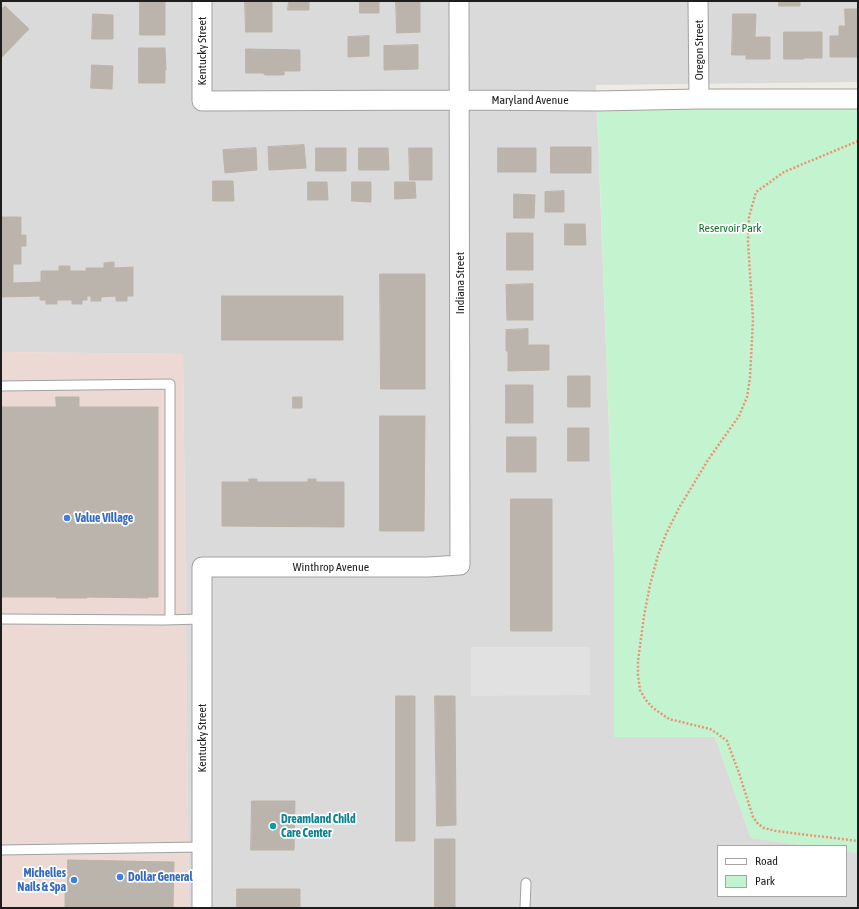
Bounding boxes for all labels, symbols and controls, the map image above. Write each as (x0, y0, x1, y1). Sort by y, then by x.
street label: Kentucky Street (195, 17, 209, 85)
street label: Oregon Street (692, 20, 706, 80)
street label: Maryland Avenue (491, 93, 569, 107)
park label: Reservoir Park (698, 221, 762, 235)
street label: Indiana Street (453, 252, 467, 314)
place label: Value Village (75, 511, 133, 525)
marker: Value Village (62, 513, 72, 523)
street label: Winthrop Avenue (293, 560, 369, 574)
street label: Kentucky Street (195, 704, 209, 772)
place label: Dreamland Child Care Center (281, 812, 356, 840)
marker: Dreamland Child Care Center (268, 821, 278, 831)
legend (717, 845, 847, 897)
text: Road (755, 854, 778, 868)
place label: Michelles Nails & Spa (17, 866, 66, 894)
place label: Dollar General (128, 870, 193, 884)
marker: Dollar General (115, 872, 125, 882)
text: Park (755, 874, 775, 888)
marker: Michelles Nails & Spa (69, 875, 79, 885)

